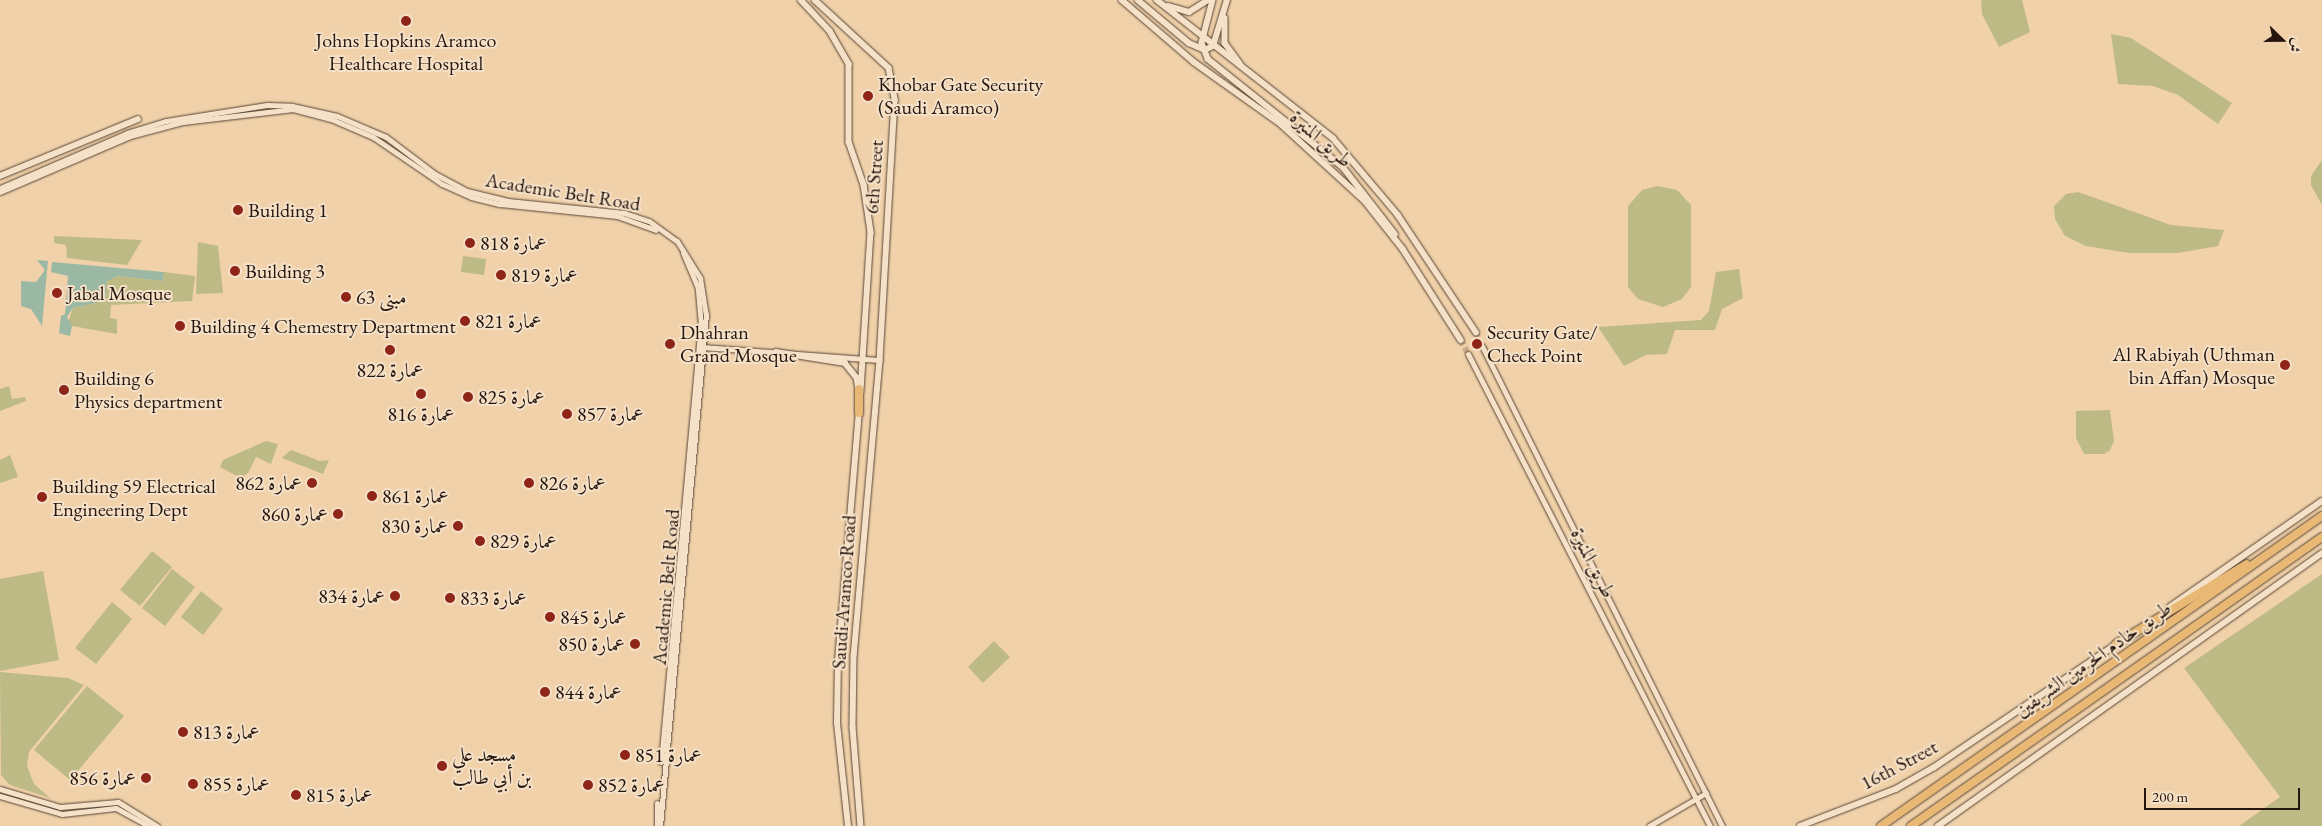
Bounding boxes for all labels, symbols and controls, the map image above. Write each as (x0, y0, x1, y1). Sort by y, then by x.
marker: Johns Hopkins Aramco Healthcare Hospital (400, 15, 412, 27)
north arrow (2257, 15, 2307, 65)
place label: Johns Hopkins Aramco Healthcare Hospital (316, 29, 496, 76)
text: ش (2285, 36, 2307, 55)
place label: Khobar Gate Security (Saudi Aramco) (878, 72, 1043, 119)
marker: Khobar Gate Security (Saudi Aramco) (862, 90, 874, 102)
street label: طريق المنيرة (1285, 105, 1357, 173)
street label: 6th Street (859, 139, 889, 215)
street label: Academic Belt Road (484, 168, 642, 216)
place label: Building 1 (248, 198, 328, 222)
marker: Building 1 (232, 204, 244, 216)
place label: عمارة 818 (480, 231, 547, 255)
marker: عمارة 818 (464, 237, 476, 249)
place label: Building 3 (245, 259, 325, 283)
place label: عمارة 819 (511, 263, 578, 287)
marker: Building 3 (229, 265, 241, 277)
marker: عمارة 819 (495, 269, 507, 281)
place label: Jabal Mosque (67, 281, 171, 305)
place label: مبنى 63 (356, 285, 406, 309)
marker: Jabal Mosque (51, 287, 63, 299)
marker: مبنى 63 (340, 291, 352, 303)
place label: عمارة 821 (475, 309, 542, 333)
place label: Building 4 Chemestry Department (190, 314, 456, 338)
marker: عمارة 821 (459, 315, 471, 327)
marker: Building 4 Chemestry Department (174, 320, 186, 332)
place label: Dhahran Grand Mosque (680, 320, 797, 367)
place label: Security Gate/ Check Point (1487, 320, 1598, 367)
marker: Dhahran Grand Mosque (664, 338, 676, 350)
marker: Security Gate/ Check Point (1471, 338, 1483, 350)
place label: Al Rabiyah (Uthman bin Affan) Mosque (2112, 342, 2275, 389)
marker: عمارة 822 (384, 344, 396, 356)
place label: عمارة 822 (357, 358, 423, 382)
marker: Al Rabiyah (Uthman bin Affan) Mosque (2279, 359, 2291, 371)
place label: Building 6 Physics department (74, 366, 222, 413)
marker: Building 6 Physics department (58, 384, 70, 396)
place label: عمارة 825 (478, 385, 545, 409)
marker: عمارة 816 (415, 388, 427, 400)
marker: عمارة 825 (462, 391, 474, 403)
place label: عمارة 816 (388, 402, 454, 426)
place label: عمارة 857 (577, 402, 644, 426)
marker: عمارة 857 (561, 408, 573, 420)
place label: عمارة 862 (235, 471, 302, 495)
place label: عمارة 826 (539, 471, 606, 495)
place label: Building 59 Electrical Engineering Dept (52, 474, 216, 521)
marker: عمارة 862 (306, 477, 318, 489)
marker: عمارة 826 (523, 477, 535, 489)
place label: عمارة 861 (382, 484, 449, 508)
marker: عمارة 861 (366, 490, 378, 502)
marker: Building 59 Electrical Engineering Dept (36, 491, 48, 503)
place label: عمارة 860 (261, 502, 328, 526)
marker: عمارة 860 (332, 508, 344, 520)
street label: Academic Belt Road (647, 508, 685, 666)
place label: عمارة 830 (381, 514, 448, 538)
street label: Saudi Aramco Road (827, 514, 861, 670)
marker: عمارة 830 (452, 520, 464, 532)
street label: طريق المنيرة (1565, 524, 1621, 602)
place label: عمارة 829 (490, 529, 557, 553)
marker: عمارة 829 (474, 535, 486, 547)
place label: عمارة 834 (318, 584, 385, 608)
place label: عمارة 833 (460, 586, 527, 610)
marker: عمارة 834 (389, 590, 401, 602)
marker: عمارة 833 (444, 592, 456, 604)
street label: طريق خادم الحرمين الشريفين (2010, 596, 2176, 722)
place label: عمارة 845 (560, 605, 627, 629)
marker: عمارة 845 (544, 611, 556, 623)
place label: عمارة 850 (558, 632, 625, 656)
marker: عمارة 850 (629, 638, 641, 650)
place label: عمارة 844 (555, 680, 622, 704)
marker: عمارة 844 (539, 686, 551, 698)
place label: عمارة 813 (193, 720, 260, 744)
marker: عمارة 813 (177, 726, 189, 738)
street label: 16th Street (1856, 735, 1942, 795)
place label: مسجد علي بن أبي طالب (452, 742, 531, 789)
place label: عمارة 851 (635, 743, 702, 767)
marker: عمارة 851 (619, 749, 631, 761)
marker: مسجد علي بن أبي طالب (436, 760, 448, 772)
place label: عمارة 856 (69, 766, 136, 790)
marker: عمارة 856 (140, 772, 152, 784)
place label: عمارة 855 (203, 772, 270, 796)
place label: عمارة 852 (598, 773, 665, 797)
marker: عمارة 855 (187, 778, 199, 790)
scale bar (2147, 778, 2303, 810)
marker: عمارة 852 (582, 779, 594, 791)
place label: عمارة 815 (306, 783, 373, 807)
text: 200 m (2152, 787, 2188, 806)
marker: عمارة 815 (290, 789, 302, 801)

